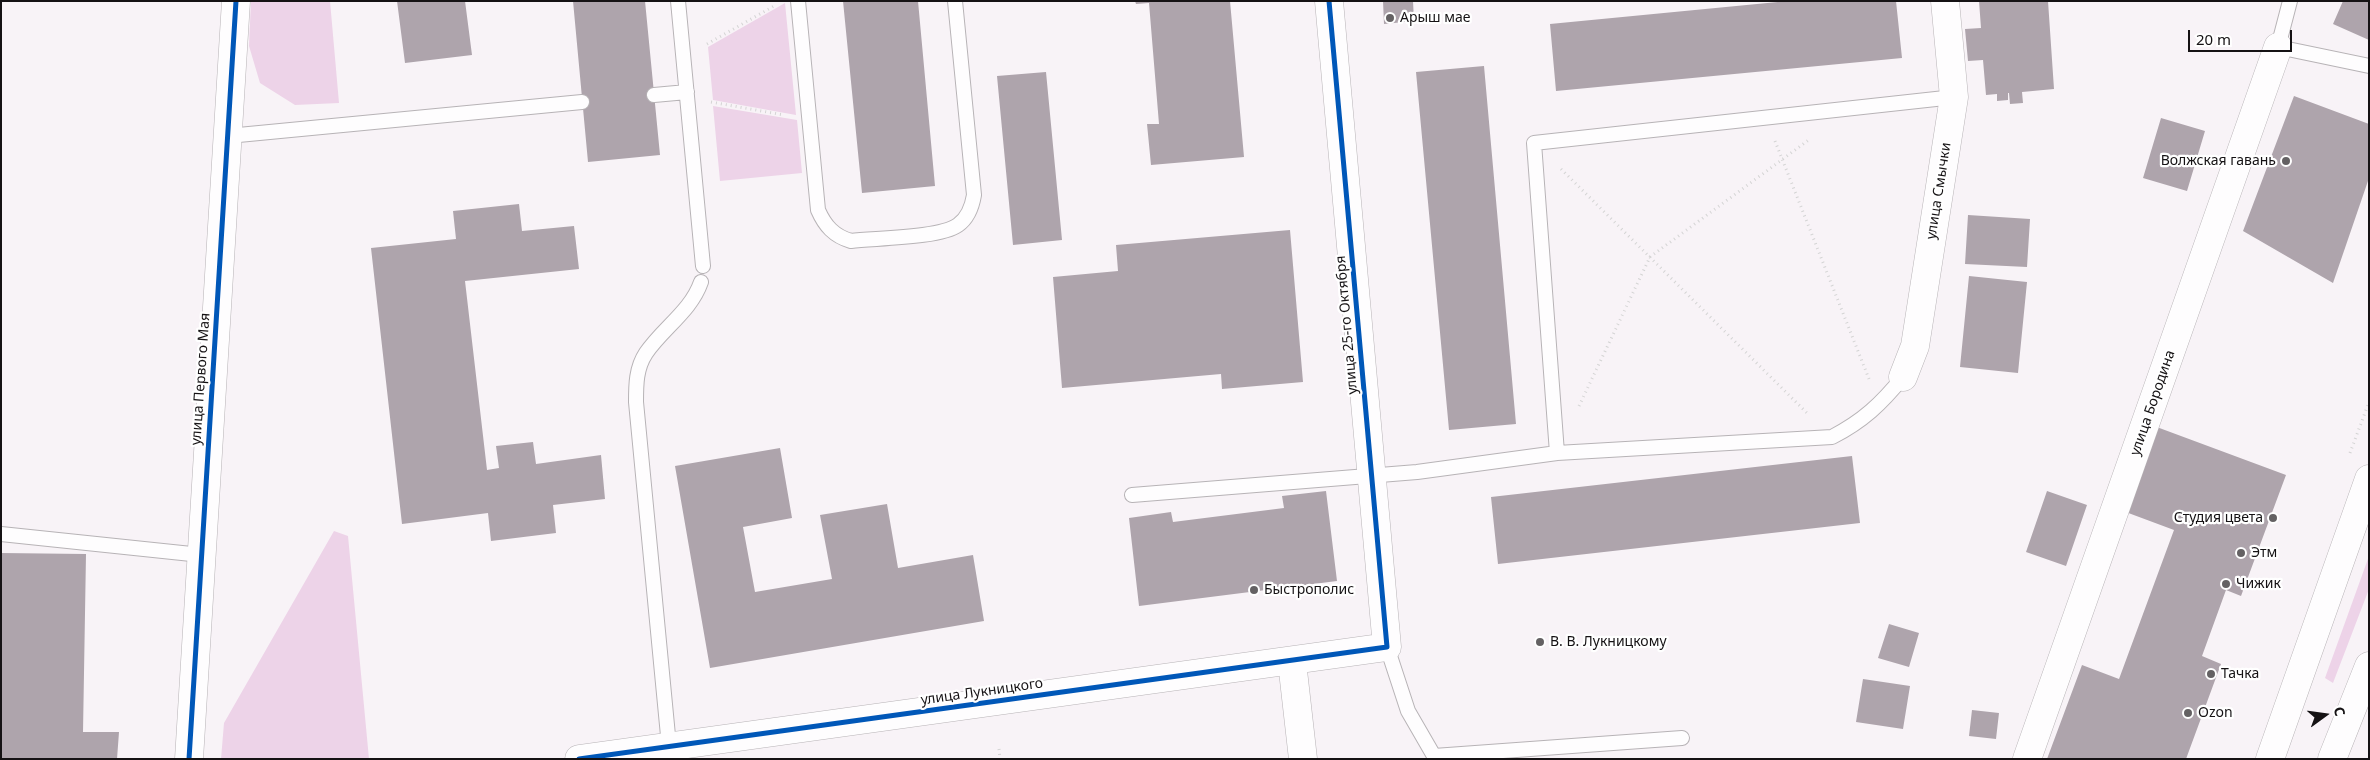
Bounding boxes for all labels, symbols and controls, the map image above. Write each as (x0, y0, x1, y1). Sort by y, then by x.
place label: Арыш мае (1400, 10, 1470, 26)
marker: Арыш мае (1384, 12, 1396, 24)
scale bar (2190, 20, 2294, 52)
text: 20 m (2196, 29, 2231, 49)
street label: улица Смычки (1923, 141, 1955, 241)
place label: Волжская гавань (2161, 153, 2276, 169)
marker: Волжская гавань (2280, 155, 2292, 167)
street label: улица 25-го Октября (1333, 255, 1361, 395)
street label: улица Первого Мая (188, 312, 214, 446)
street label: улица Бородина (2127, 348, 2179, 458)
place label: Студия цвета (2174, 510, 2263, 526)
marker: Студия цвета (2267, 512, 2279, 524)
place label: Этм (2251, 545, 2277, 561)
marker: Этм (2235, 547, 2247, 559)
place label: Чижик (2236, 576, 2281, 592)
marker: Чижик (2220, 578, 2232, 590)
place label: Быстрополис (1264, 582, 1354, 598)
marker: Быстрополис (1248, 584, 1260, 596)
place label: В. В. Лукницкому (1550, 634, 1667, 650)
marker: В. В. Лукницкому (1534, 636, 1546, 648)
place label: Тачка (2221, 666, 2259, 682)
marker: Тачка (2205, 668, 2217, 680)
street label: улица Лукницкого (920, 675, 1044, 709)
north arrow (2300, 690, 2350, 740)
place label: Ozon (2198, 705, 2233, 721)
text: С (2330, 705, 2350, 718)
marker: Ozon (2182, 707, 2194, 719)

